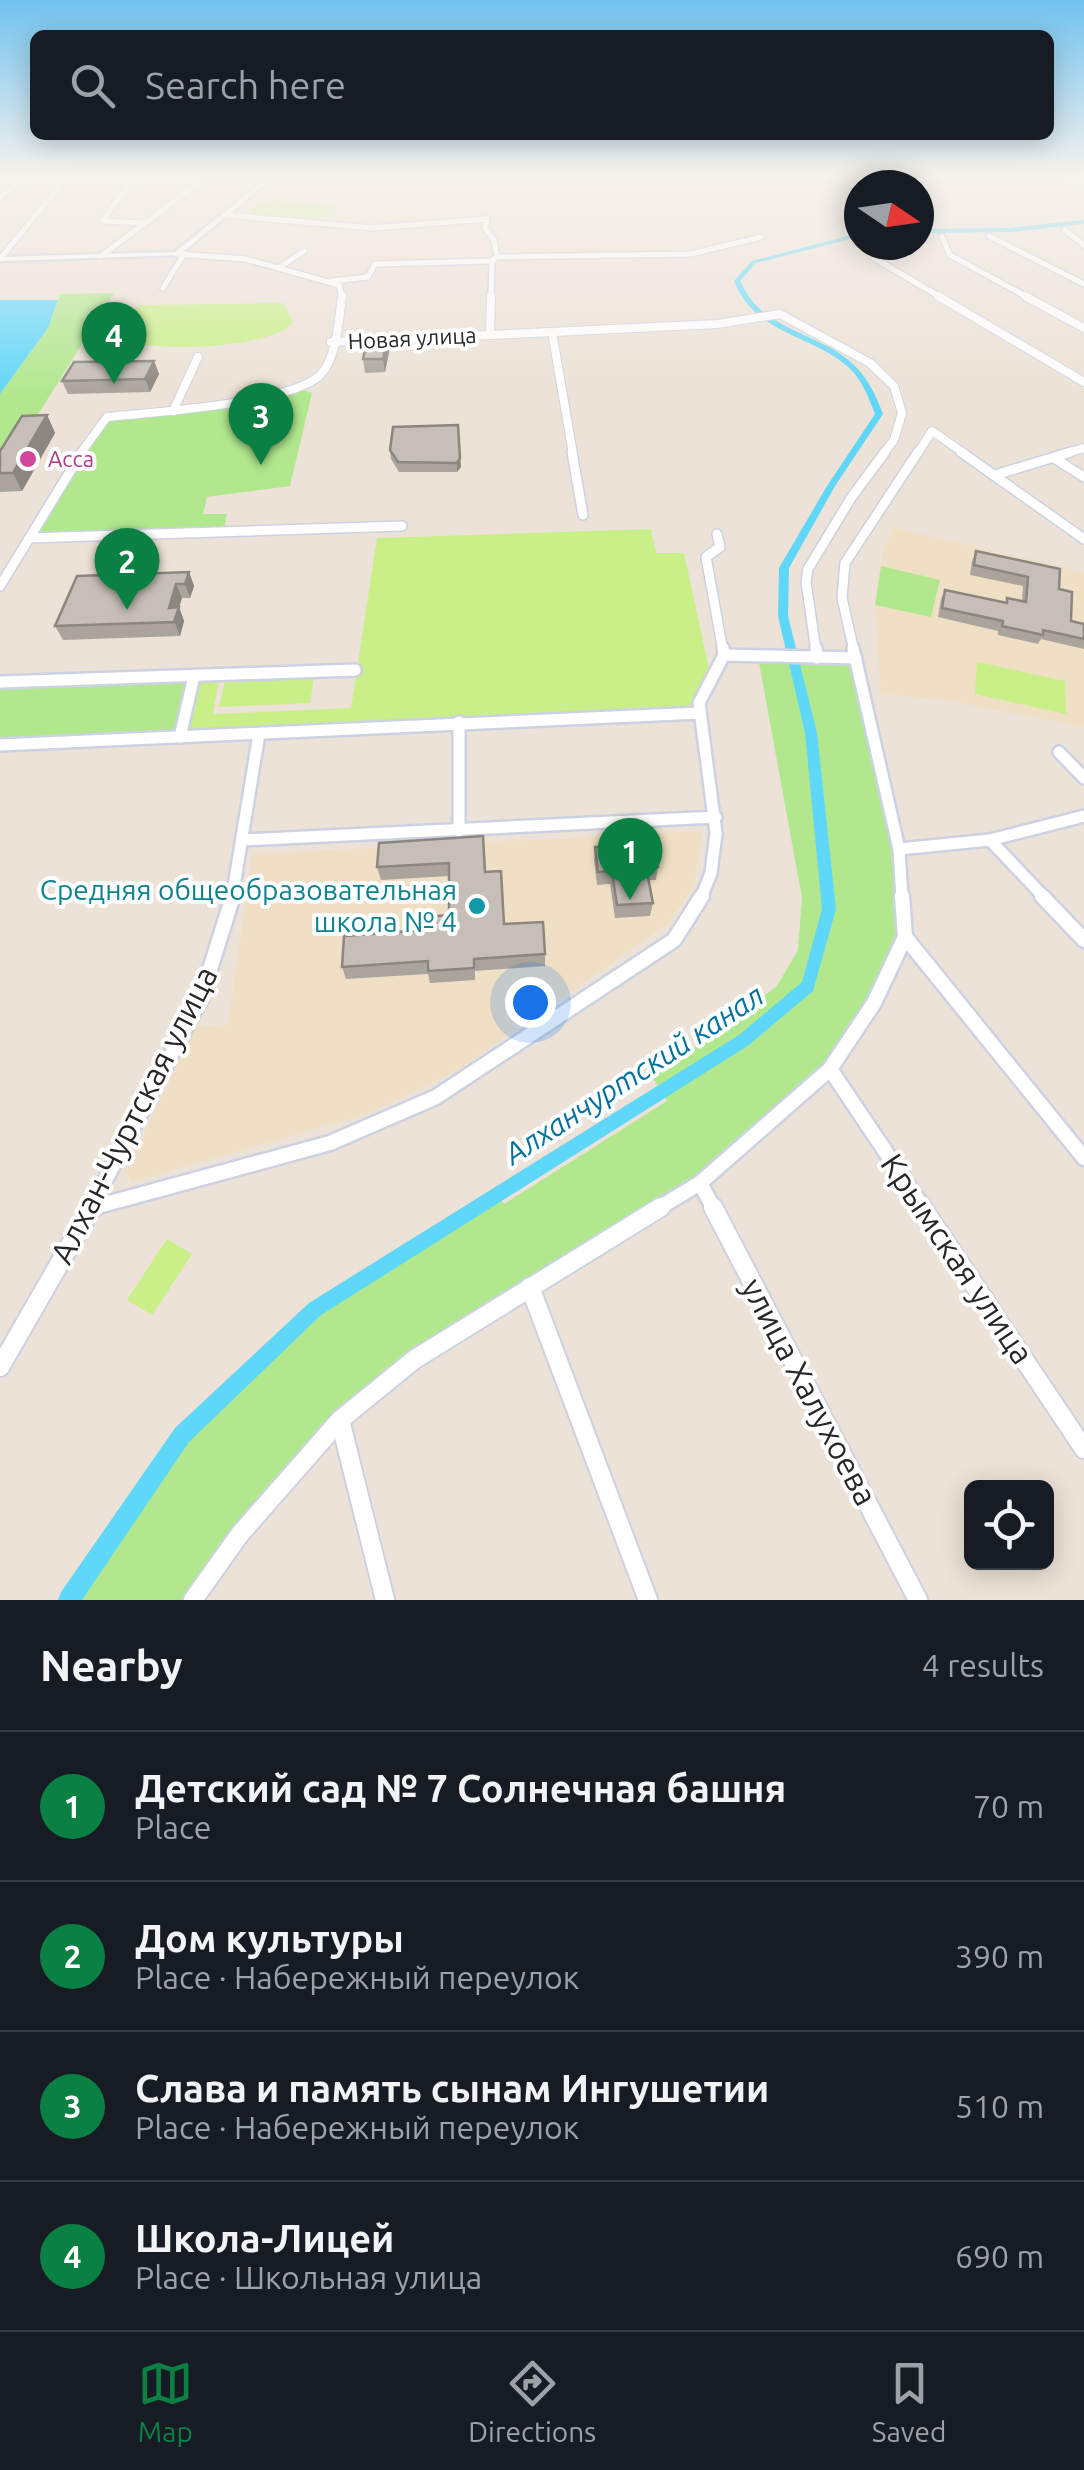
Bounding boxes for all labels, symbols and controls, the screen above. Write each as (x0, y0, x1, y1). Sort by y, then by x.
search box (30, 30, 1054, 140)
icon: search (65, 58, 120, 113)
text: Search here (145, 64, 346, 106)
north arrow (844, 170, 934, 260)
pin: 4 (82, 302, 146, 384)
street label: Новая улица (347, 322, 477, 353)
pin: 3 (228, 382, 294, 465)
place label: Асса (48, 446, 94, 471)
marker: Асса (17, 448, 39, 470)
pin: 2 (94, 528, 160, 610)
pin: 1 (598, 818, 662, 900)
place label: Средняя общеобразовательная школа № 4 (40, 874, 457, 937)
marker: Средняя общеобразовательная школа № 4 (466, 895, 488, 917)
street label: Алхан-Чуртская улица (42, 960, 224, 1269)
your location (505, 977, 556, 1028)
water label: Алханчуртский канал (496, 978, 769, 1172)
street label: Крымская улица (874, 1147, 1041, 1370)
street label: улица Халухоева (735, 1272, 885, 1511)
map controls (964, 1480, 1054, 1570)
button: locate (964, 1480, 1054, 1570)
text: Nearby (40, 1642, 183, 1689)
text: 4 results (922, 1647, 1044, 1683)
text: Детский сад № 7 Солнечная башня (135, 1767, 786, 1809)
text: 1 (63, 1788, 82, 1824)
text: 70 m (973, 1788, 1044, 1824)
text: Place (135, 1809, 211, 1845)
text: Дом культуры (135, 1917, 404, 1959)
text: 2 (63, 1938, 82, 1974)
text: 390 m (955, 1938, 1044, 1974)
text: Place · Набережный переулок (135, 1959, 579, 1995)
text: Слава и память сынам Ингушетии (135, 2067, 769, 2109)
text: 3 (63, 2088, 82, 2124)
text: 510 m (955, 2088, 1044, 2124)
text: Place · Набережный переулок (135, 2109, 579, 2145)
text: Школа-Лицей (135, 2217, 394, 2259)
text: 4 (63, 2238, 82, 2274)
text: 690 m (955, 2238, 1044, 2274)
text: Place · Школьная улица (135, 2259, 482, 2295)
tab: Map (138, 2356, 193, 2447)
tab: Directions (468, 2356, 596, 2447)
tab: Saved (872, 2356, 946, 2447)

